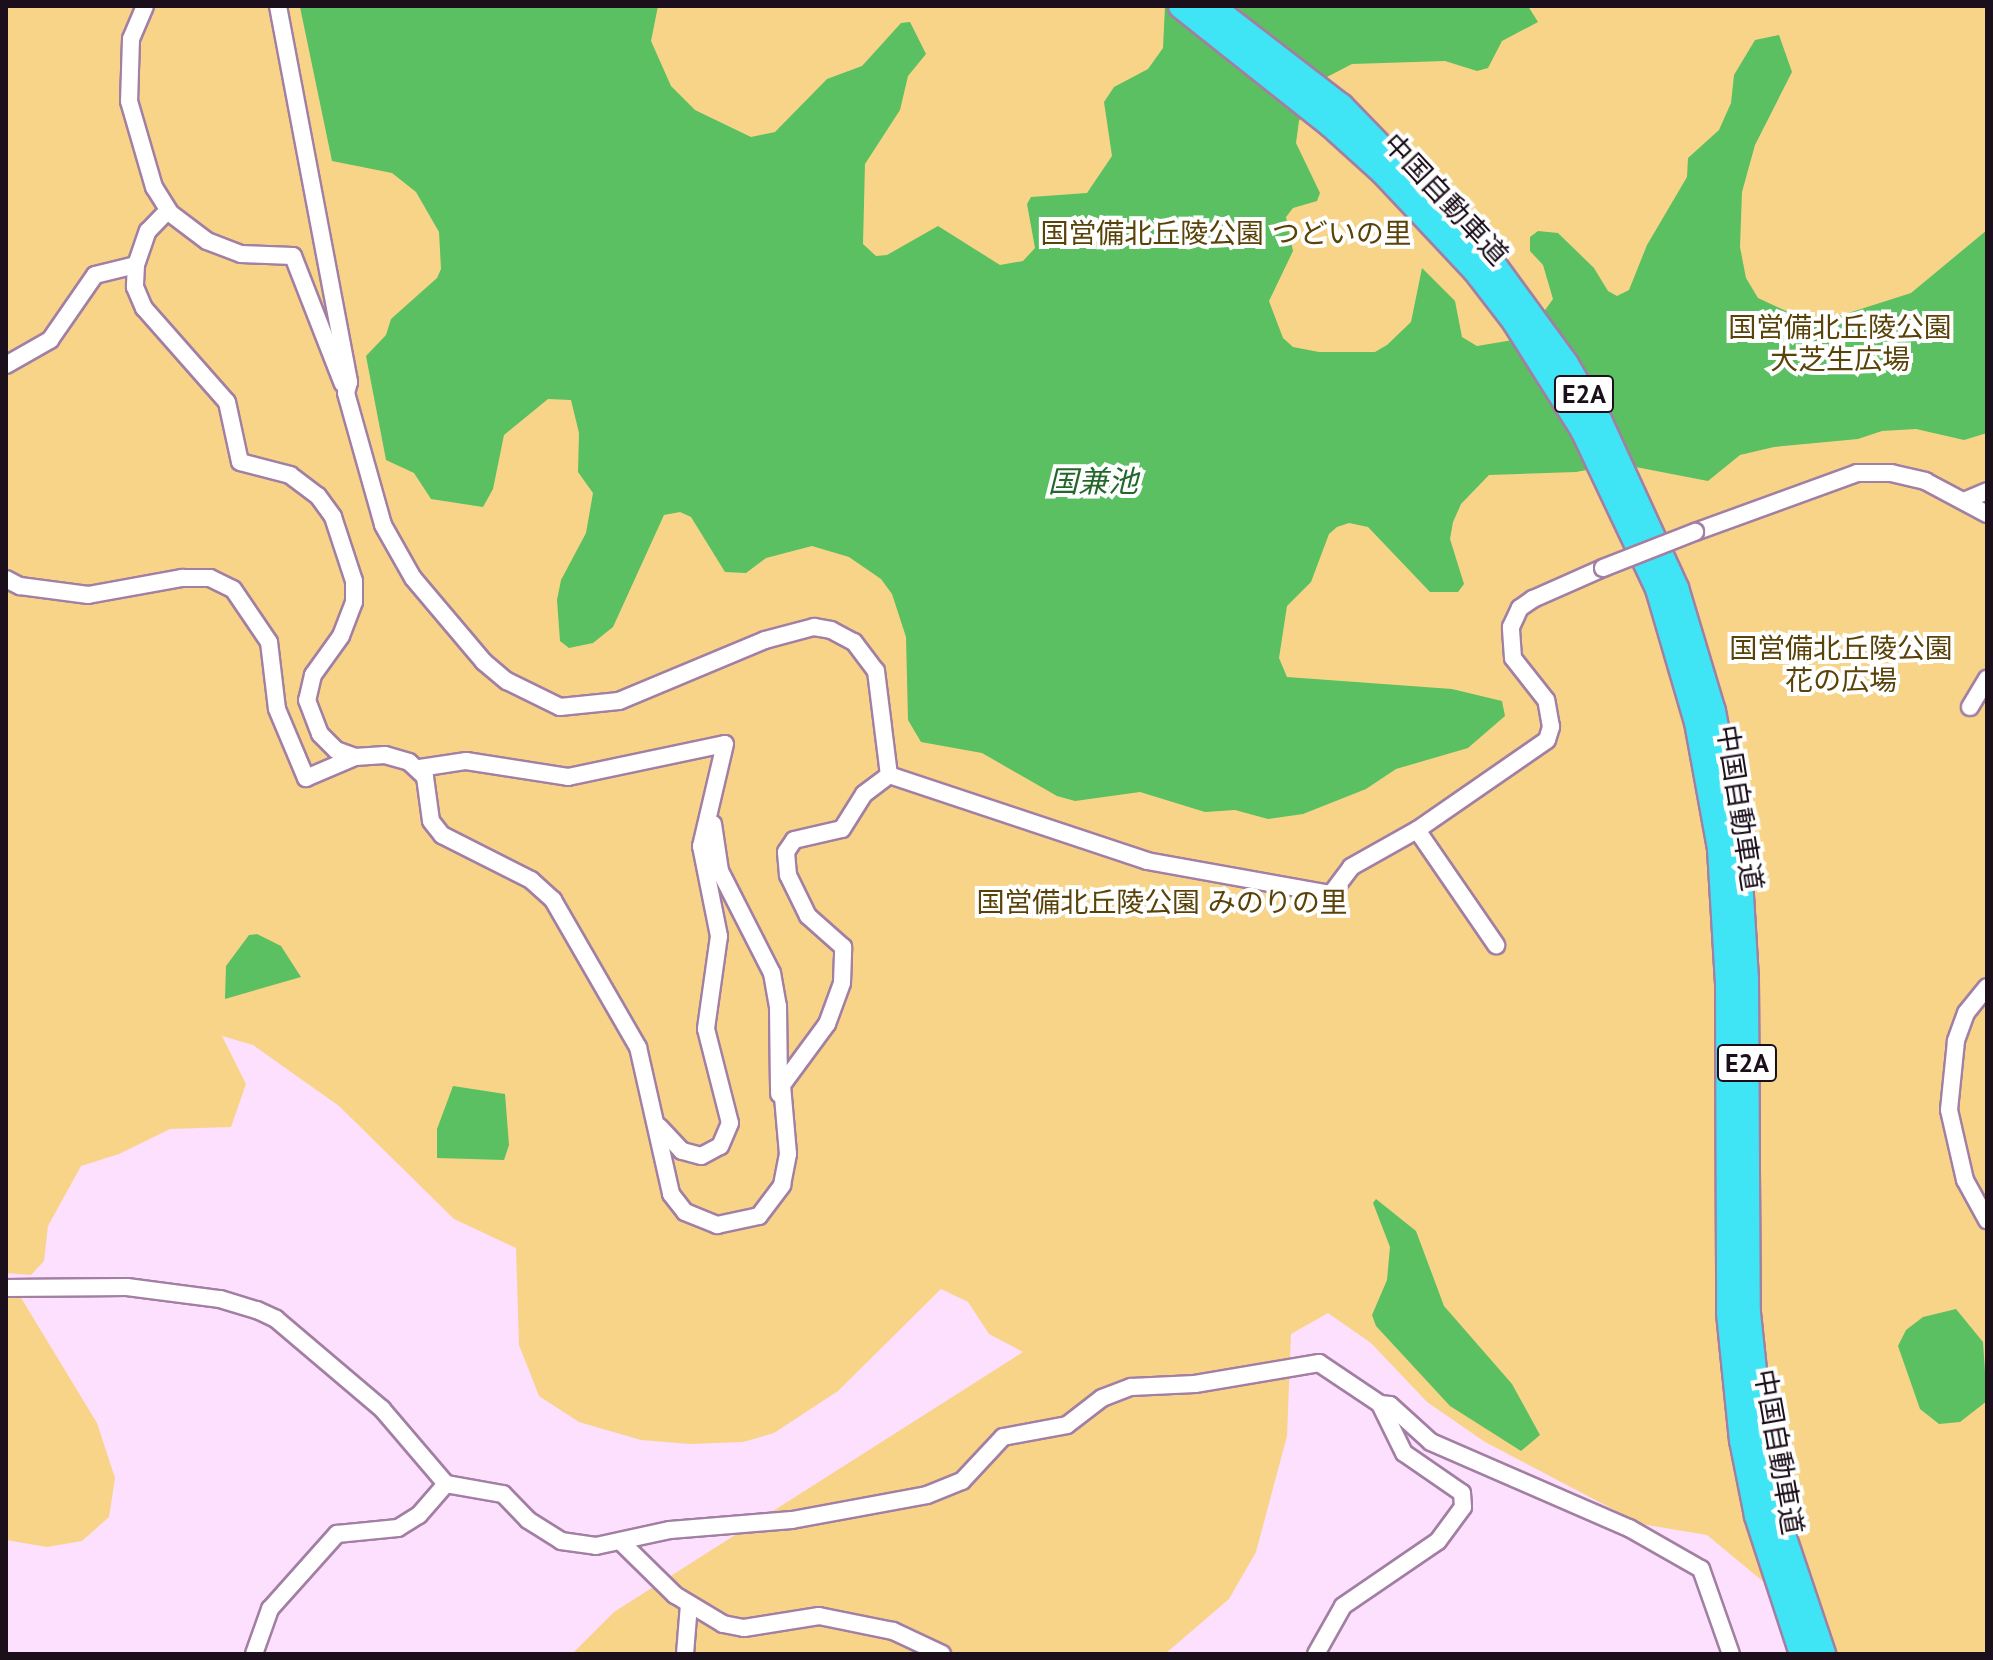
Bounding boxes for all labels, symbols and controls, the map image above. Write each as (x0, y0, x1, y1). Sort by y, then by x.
street label: 中国自動車道 (1376, 126, 1516, 272)
park label: 国営備北丘陵公園 つどいの里 (1040, 216, 1412, 250)
park label: 国営備北丘陵公園 大芝生広場 (1728, 310, 1952, 376)
road number: E2A (1552, 372, 1616, 416)
water label: 国兼池 (1048, 463, 1138, 499)
park label: 国営備北丘陵公園 花の広場 (1729, 631, 1953, 697)
street label: 中国自動車道 (1710, 722, 1770, 894)
park label: 国営備北丘陵公園 みのりの里 (976, 885, 1348, 919)
road number: E2A (1715, 1041, 1779, 1085)
street label: 中国自動車道 (1748, 1366, 1810, 1538)

